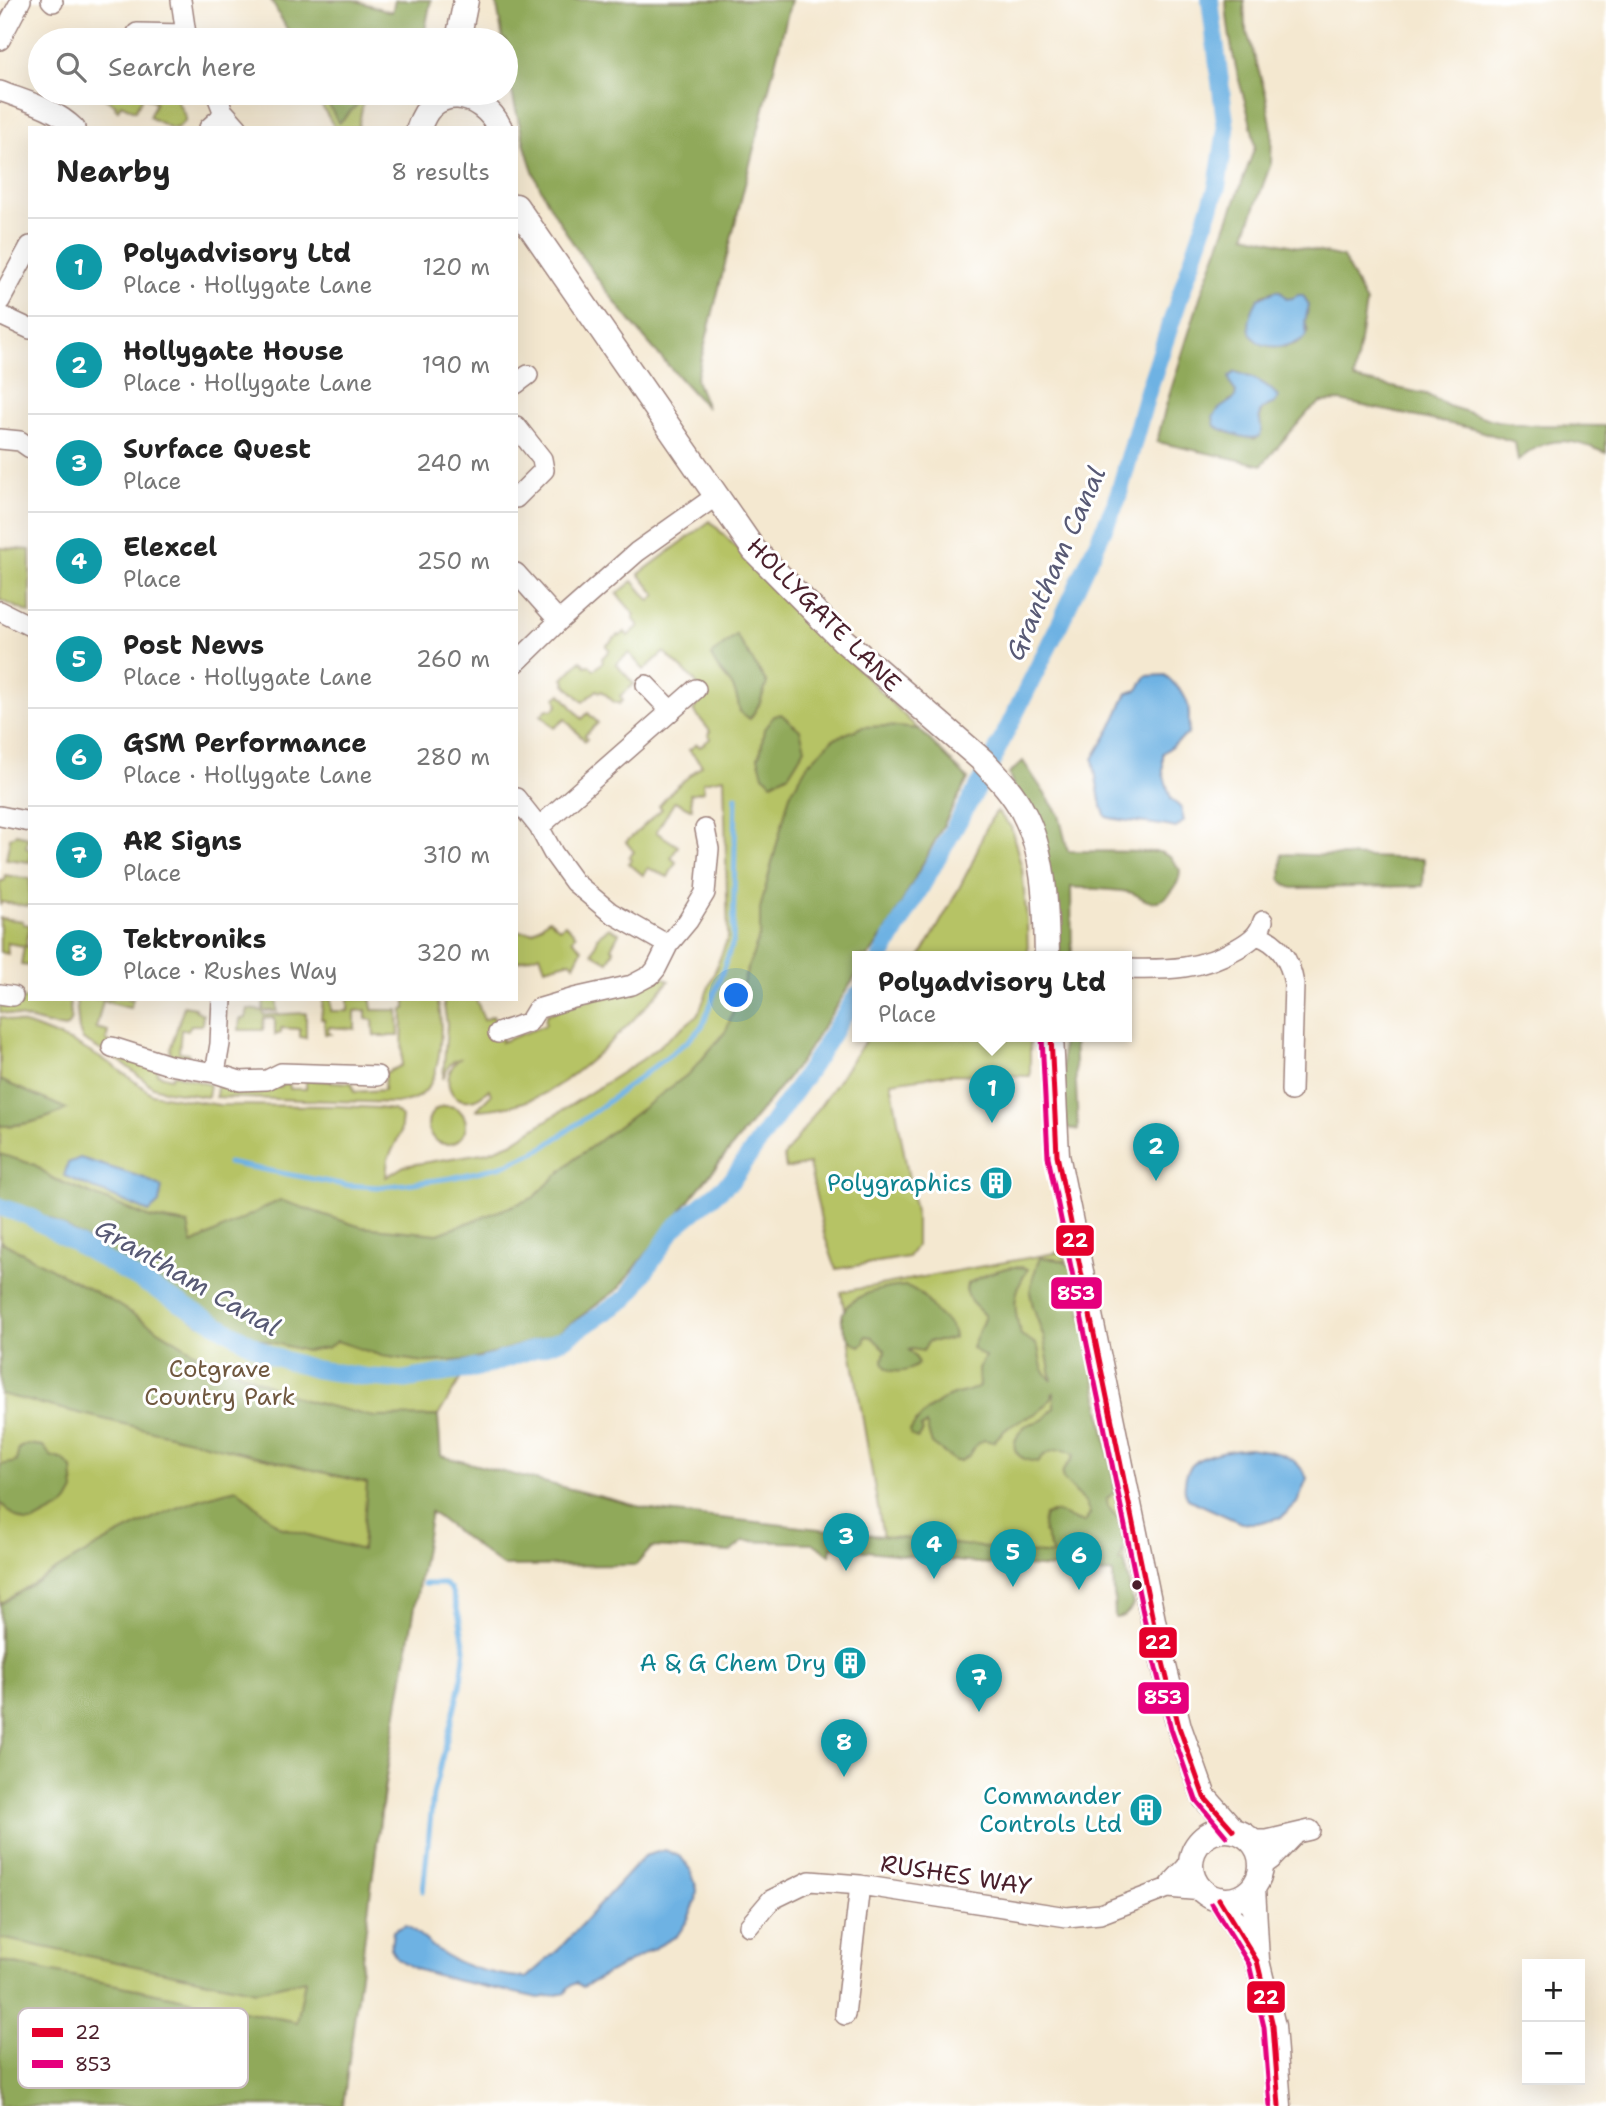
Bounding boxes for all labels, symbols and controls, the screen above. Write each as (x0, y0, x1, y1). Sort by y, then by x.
search box (28, 28, 518, 105)
icon: search (52, 48, 90, 86)
text: Search here (108, 49, 257, 84)
text: Nearby (56, 151, 171, 192)
text: 8 results (391, 157, 490, 187)
text: Polyadvisory Ltd (123, 235, 351, 270)
text: 1 (74, 252, 84, 282)
text: 120 m (422, 252, 490, 282)
text: Place · Hollygate Lane (123, 270, 373, 300)
text: Hollygate House (123, 333, 344, 368)
text: 2 (71, 350, 87, 380)
text: 190 m (422, 350, 490, 380)
text: Place · Hollygate Lane (123, 368, 373, 398)
text: Surface Quest (123, 431, 311, 466)
text: 3 (71, 448, 87, 478)
text: 240 m (416, 448, 490, 478)
water label: Grantham Canal (997, 461, 1113, 665)
text: Place (123, 466, 182, 496)
text: Elexcel (123, 529, 217, 564)
street label: HOLLYGATE LANE (740, 531, 908, 699)
text: 4 (71, 546, 87, 576)
text: 250 m (417, 546, 490, 576)
text: Place (123, 564, 182, 594)
text: Post News (123, 627, 264, 662)
text: 5 (72, 644, 86, 674)
text: 260 m (416, 644, 490, 674)
text: Place · Hollygate Lane (123, 662, 373, 692)
text: GSM Performance (123, 725, 367, 760)
text: 6 (71, 742, 87, 772)
text: 280 m (415, 742, 490, 772)
text: Place · Hollygate Lane (123, 760, 373, 790)
text: AR Signs (123, 823, 242, 858)
text: 7 (71, 840, 87, 870)
text: 310 m (422, 840, 490, 870)
text: Place (123, 858, 182, 888)
text: Tektroniks (123, 921, 266, 956)
text: 8 (71, 938, 87, 968)
text: 320 m (416, 938, 490, 968)
popup (852, 951, 1132, 1042)
text: Place · Rushes Way (123, 956, 337, 986)
text: Polyadvisory Ltd (878, 964, 1106, 999)
your location (719, 978, 753, 1012)
text: Place (878, 999, 937, 1029)
pin: 1 (969, 1065, 1015, 1123)
pin: 2 (1133, 1123, 1179, 1181)
building icon: Polygraphics (977, 1164, 1015, 1202)
place label: Polygraphics (827, 1167, 972, 1199)
water label: Grantham Canal (89, 1210, 287, 1344)
line badge: 22 (1055, 1224, 1095, 1257)
text: 22 (1062, 1228, 1088, 1253)
line badge: 853 (1050, 1276, 1103, 1310)
text: 853 (1057, 1281, 1095, 1306)
park label: Cotgrave Country Park (144, 1353, 296, 1413)
pin: 3 (823, 1513, 869, 1571)
pin: 4 (911, 1521, 957, 1579)
pin: 5 (990, 1529, 1036, 1587)
pin: 6 (1056, 1532, 1102, 1590)
unlabelled marker (1130, 1578, 1144, 1592)
line badge: 22 (1138, 1626, 1178, 1659)
text: 22 (1145, 1630, 1171, 1655)
building icon: A & G Chem Dry (831, 1644, 869, 1682)
place label: A & G Chem Dry (640, 1647, 826, 1679)
pin: 7 (956, 1654, 1002, 1712)
line badge: 853 (1137, 1681, 1190, 1715)
text: 853 (1144, 1685, 1182, 1710)
pin: 8 (821, 1719, 867, 1777)
place label: Commander Controls Ltd (979, 1780, 1122, 1840)
building icon: Commander Controls Ltd (1127, 1791, 1165, 1829)
street label: RUSHES WAY (878, 1847, 1034, 1903)
map controls (1522, 1959, 1585, 2085)
button: + (1522, 1959, 1585, 2022)
line badge: 22 (1246, 1980, 1286, 2014)
text: 22 (1253, 1985, 1279, 2010)
legend (18, 2008, 248, 2088)
text: 22 (75, 2020, 101, 2045)
button: − (1522, 2022, 1585, 2085)
text: 853 (75, 2052, 112, 2077)

